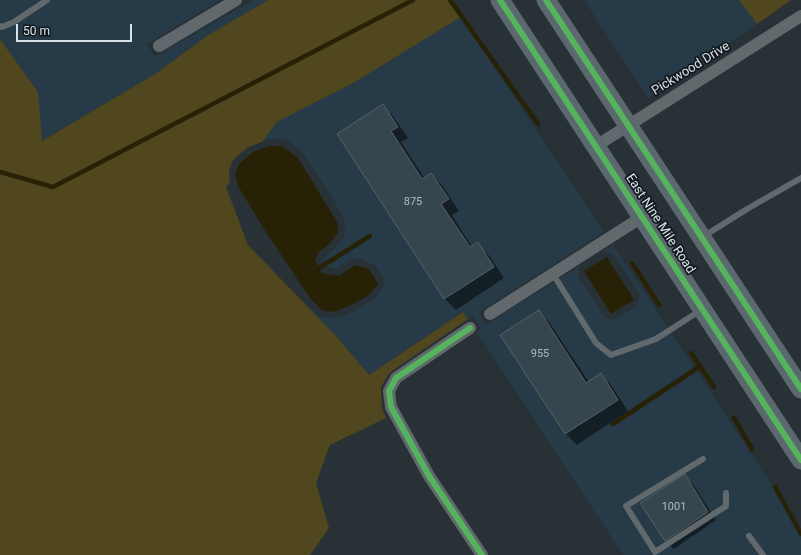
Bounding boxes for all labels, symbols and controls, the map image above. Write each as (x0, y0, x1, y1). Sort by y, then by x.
scale bar (18, 16, 134, 42)
text: 50 m (23, 24, 50, 38)
street label: Pickwood Drive (649, 39, 733, 99)
street label: East Nine Mile Road (622, 171, 698, 277)
house number: 875 (404, 195, 422, 209)
house number: 955 (531, 347, 549, 361)
house number: 1001 (662, 500, 686, 514)

